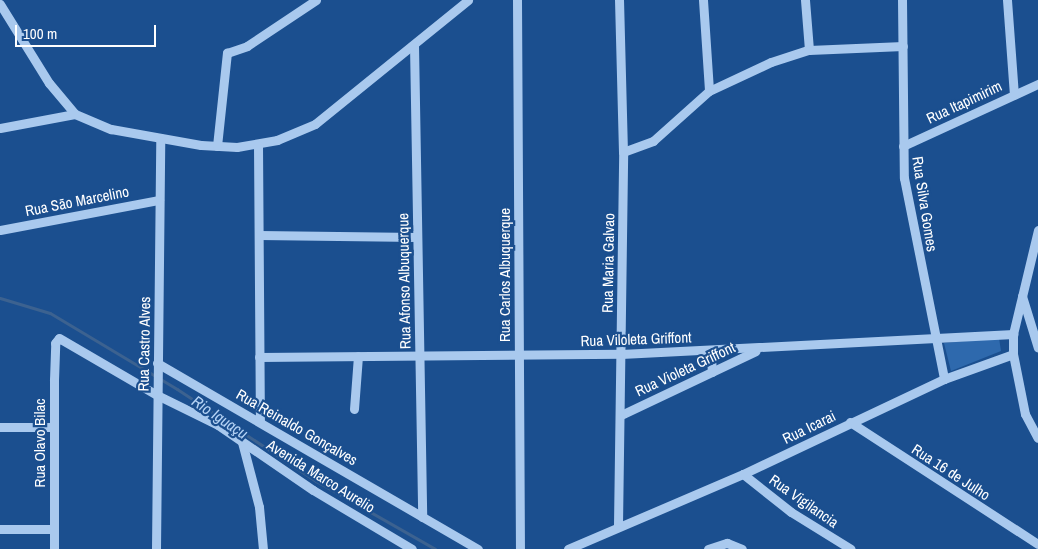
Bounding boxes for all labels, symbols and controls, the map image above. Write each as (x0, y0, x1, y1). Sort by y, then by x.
scale bar (18, 15, 159, 47)
text: 100 m (23, 23, 57, 44)
street label: Rua Itapimirim (923, 77, 1005, 127)
street label: Rua Silva Gomes (909, 155, 941, 253)
street label: Rua Sāo Marcelino (24, 182, 130, 220)
street label: Rua Carlos Albuquerque (496, 208, 514, 342)
street label: Rua Afonso Albuquerque (394, 212, 414, 350)
street label: Rua Maria Galvao (598, 213, 618, 313)
street label: Rua Castro Alves (134, 296, 154, 392)
street label: Rua Viloleta Griffont (580, 328, 692, 350)
street label: Rua Violeta Griffont (632, 338, 738, 400)
street label: Rua Reinaldo Gonçalves (233, 385, 361, 469)
water label: Rio Iguaçu (188, 391, 252, 443)
street label: Rua Olavo Bilac (31, 399, 49, 487)
street label: Rua Icarai (780, 406, 838, 448)
street label: Avenida Marco Aurelio (263, 435, 379, 517)
street label: Rua 16 de Julho (909, 440, 993, 504)
street label: Rua Vigilancia (766, 471, 842, 531)

